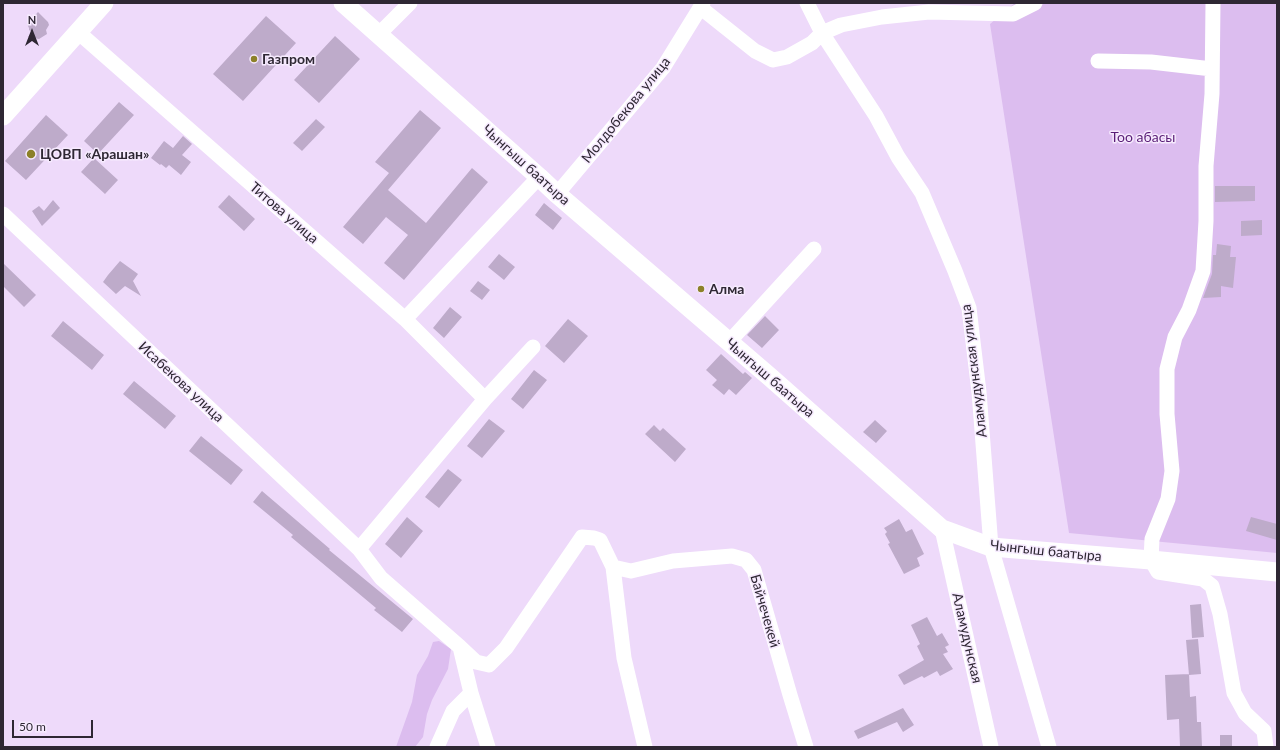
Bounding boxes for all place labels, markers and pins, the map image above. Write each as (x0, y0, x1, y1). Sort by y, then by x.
place label: Газпром (262, 51, 315, 67)
marker: Газпром (249, 54, 259, 64)
place label: ЦОВП «Арашан» (40, 146, 149, 162)
marker: ЦОВП «Арашан» (25, 148, 37, 160)
place label: Алма (709, 281, 744, 297)
marker: Алма (696, 284, 706, 294)

